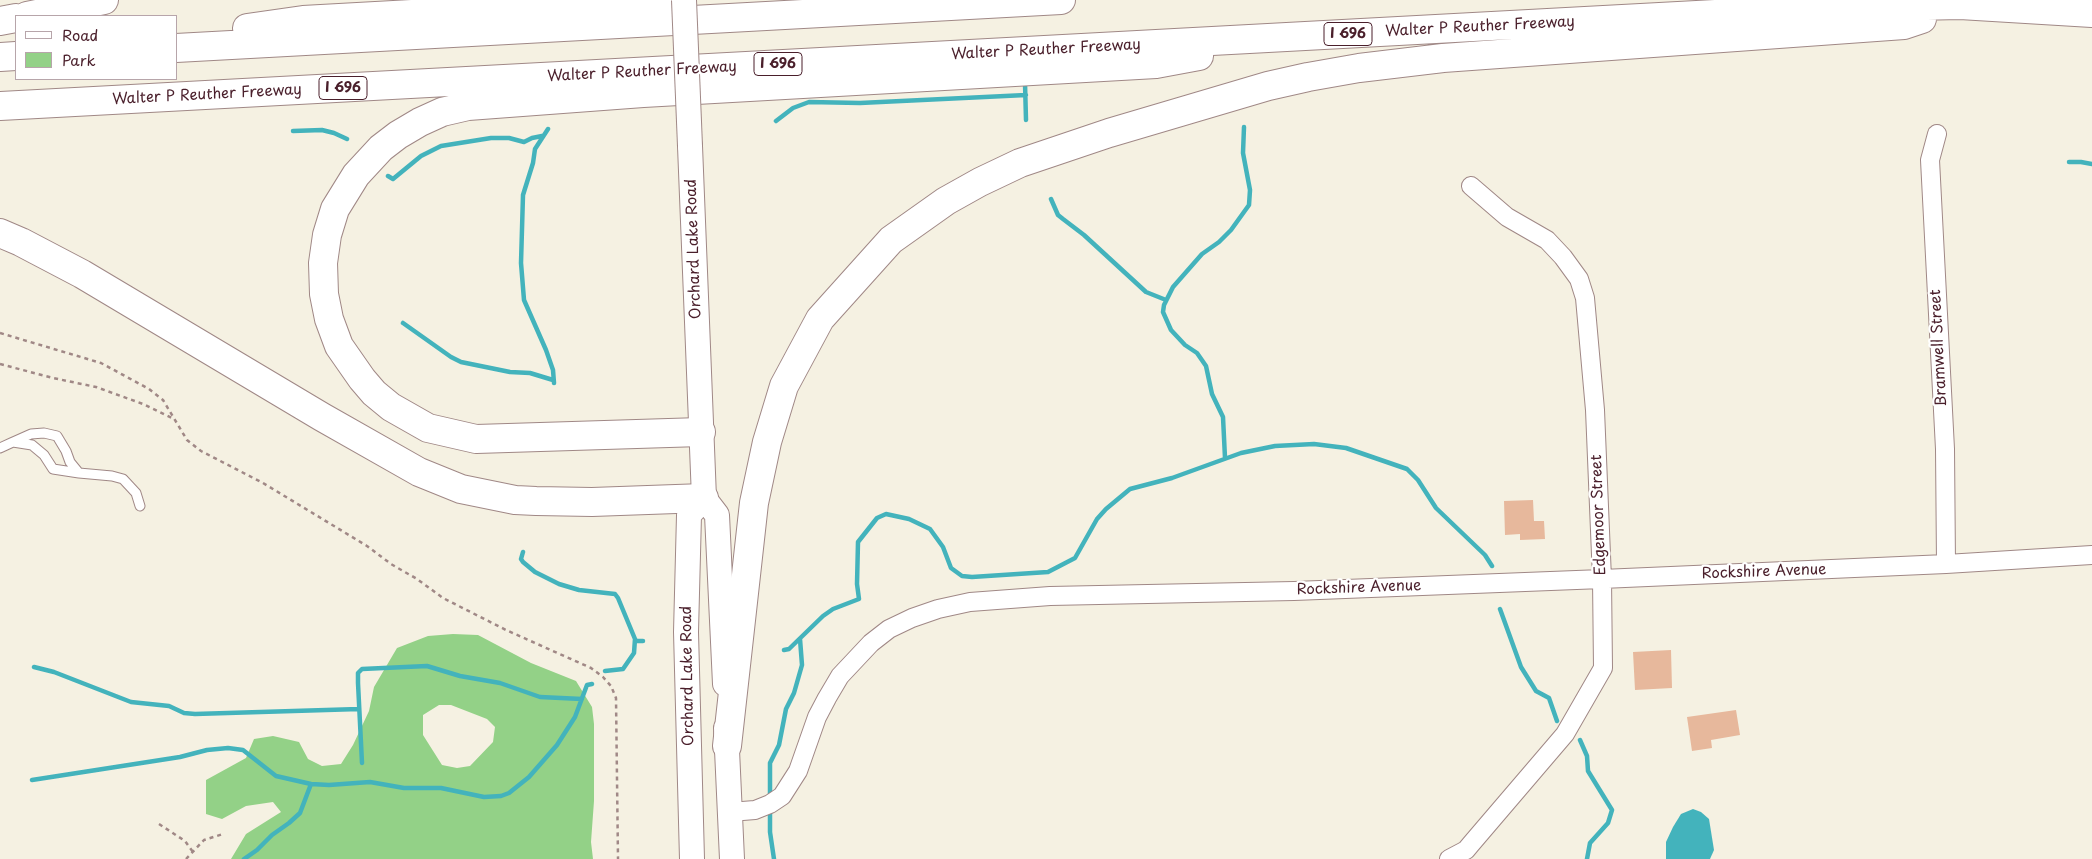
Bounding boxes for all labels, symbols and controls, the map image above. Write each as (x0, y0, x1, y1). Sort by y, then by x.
street label: Walter P Reuther Freeway (1385, 13, 1575, 41)
legend (15, 15, 178, 80)
road number: I 696 (1324, 22, 1372, 46)
text: Road (62, 23, 98, 46)
street label: Walter P Reuther Freeway (951, 36, 1141, 64)
text: Park (62, 48, 96, 71)
road number: I 696 (754, 52, 802, 76)
street label: Walter P Reuther Freeway (547, 58, 737, 86)
road number: I 696 (319, 76, 367, 100)
street label: Walter P Reuther Freeway (112, 81, 302, 109)
street label: Orchard Lake Road (683, 179, 705, 319)
street label: Bramwell Street (1927, 289, 1951, 407)
street label: Edgemoor Street (1588, 454, 1610, 576)
street label: Rockshire Avenue (1701, 561, 1827, 583)
street label: Rockshire Avenue (1296, 577, 1422, 599)
street label: Orchard Lake Road (678, 606, 698, 746)

